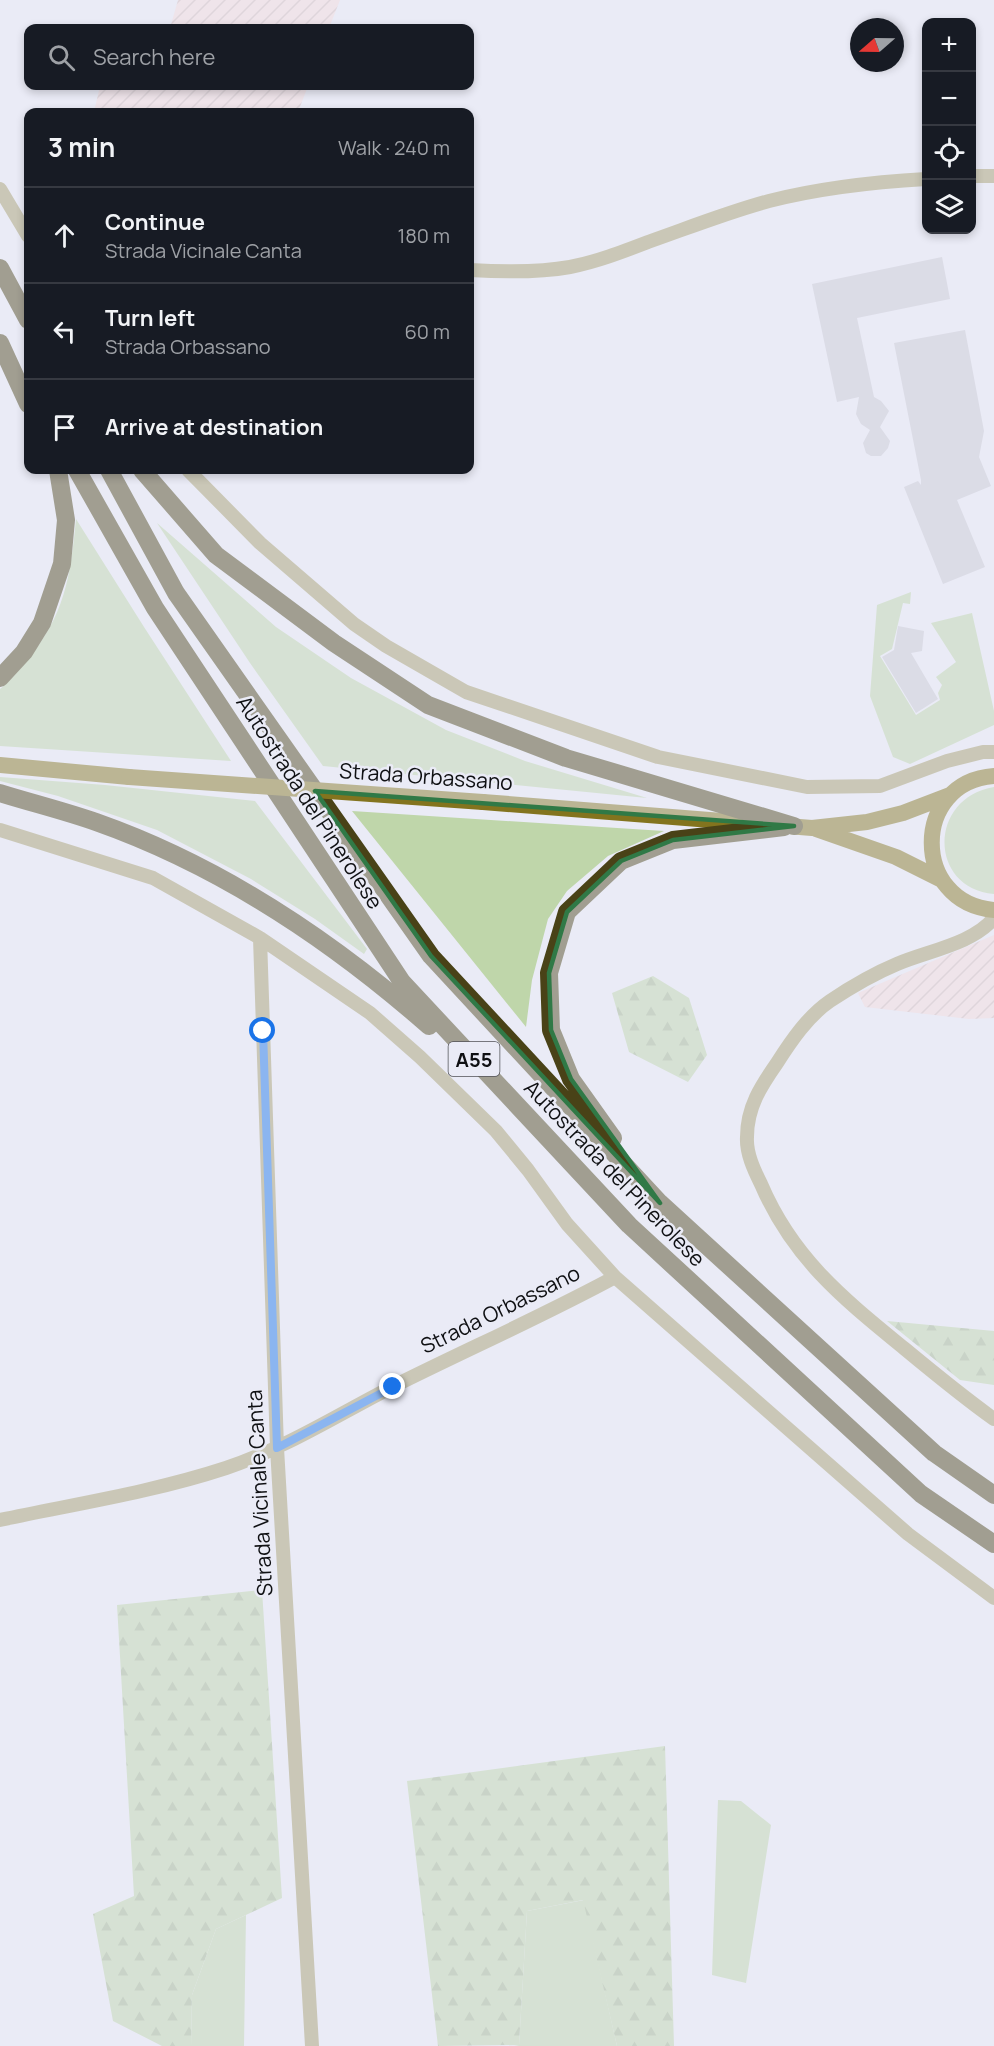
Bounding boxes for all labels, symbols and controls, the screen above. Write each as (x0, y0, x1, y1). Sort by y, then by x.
north arrow (850, 18, 904, 72)
map controls (922, 18, 976, 234)
button: + (922, 18, 976, 72)
search box (24, 24, 474, 90)
icon: search (45, 41, 78, 74)
text: Search here (93, 42, 215, 72)
button: − (922, 72, 976, 126)
button: locate (922, 126, 976, 180)
text: 3 min (48, 129, 115, 165)
text: Walk · 240 m (338, 134, 450, 161)
button: layers (922, 180, 976, 234)
text: Continue (105, 207, 205, 237)
icon: ahead (48, 219, 81, 252)
text: 180 m (397, 222, 450, 249)
text: Strada Vicinale Canta (105, 237, 302, 264)
text: Turn left (105, 303, 195, 333)
icon: left (48, 315, 81, 348)
text: 60 m (404, 318, 450, 345)
text: Strada Orbassano (105, 333, 271, 360)
icon: arrive (48, 411, 81, 444)
text: Arrive at destination (105, 412, 323, 442)
street label: Autostrada del Pinerolese (230, 690, 390, 914)
street label: Strada Orbassano (338, 756, 514, 796)
route start (249, 1017, 275, 1043)
road number: A55 (448, 1042, 500, 1076)
street label: Autostrada del Pinerolese (518, 1074, 712, 1272)
street label: Strada Orbassano (416, 1258, 584, 1360)
route end (379, 1373, 405, 1399)
street label: Strada Vicinale Canta (240, 1389, 278, 1597)

